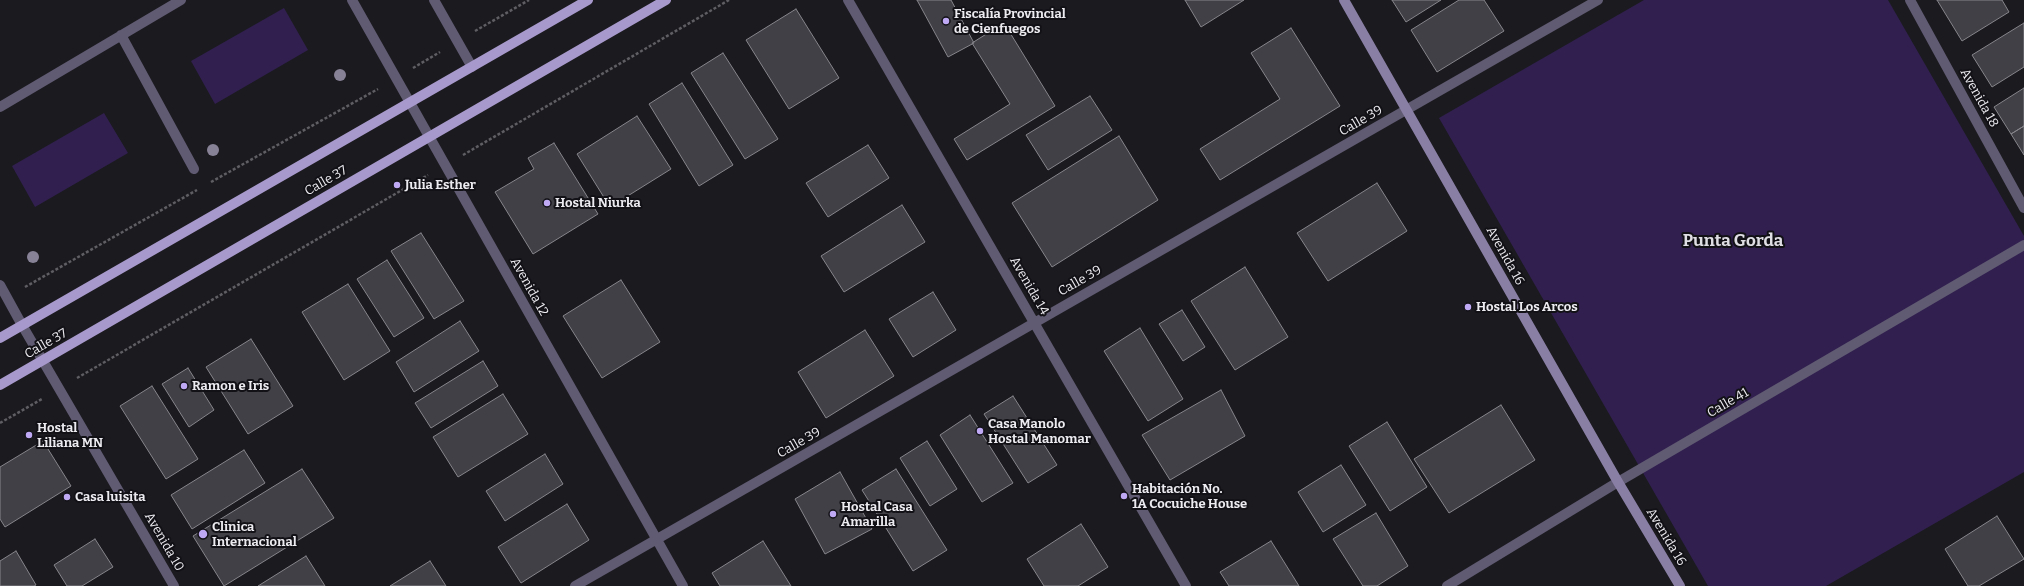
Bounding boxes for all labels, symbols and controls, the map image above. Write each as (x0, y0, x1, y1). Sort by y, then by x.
place label: Fiscalía Provincial de Cienfuegos (954, 6, 1066, 37)
marker: Fiscalía Provincial de Cienfuegos (941, 16, 951, 26)
street label: Avenida 18 (1956, 66, 2002, 130)
street label: Calle 39 (1337, 102, 1385, 140)
street label: Calle 37 (302, 163, 350, 199)
place label: Julia Esther (405, 177, 476, 193)
marker: Julia Esther (392, 180, 402, 190)
place label: Hostal Niurka (555, 195, 641, 211)
marker: Hostal Niurka (542, 198, 552, 208)
street label: Avenida 16 (1483, 224, 1527, 288)
district label: Punta Gorda (1683, 231, 1783, 251)
street label: Avenida 14 (1006, 254, 1052, 318)
street label: Avenida 12 (507, 255, 551, 319)
street label: Calle 39 (1056, 262, 1104, 300)
place label: Hostal Los Arcos (1476, 299, 1578, 315)
marker: Hostal Los Arcos (1463, 302, 1473, 312)
street label: Calle 37 (22, 326, 70, 362)
place label: Ramon e Iris (192, 378, 269, 394)
marker: Ramon e Iris (179, 381, 189, 391)
street label: Calle 41 (1704, 385, 1752, 421)
place label: Casa Manolo Hostal Manomar (988, 416, 1091, 447)
place label: Hostal Liliana MN (37, 420, 103, 451)
street label: Calle 39 (775, 424, 823, 462)
marker: Casa Manolo Hostal Manomar (975, 426, 985, 436)
marker: Hostal Liliana MN (24, 430, 34, 440)
place label: Habitación No. 1A Cocuiche House (1132, 481, 1247, 512)
place label: Casa luisita (75, 489, 146, 505)
marker: Habitación No. 1A Cocuiche House (1119, 491, 1129, 501)
marker: Casa luisita (62, 492, 72, 502)
place label: Hostal Casa Amarilla (841, 499, 913, 530)
street label: Avenida 16 (1643, 505, 1689, 569)
marker: Hostal Casa Amarilla (828, 509, 838, 519)
street label: Avenida 10 (141, 510, 187, 574)
place label: Clinica Internacional (212, 519, 297, 550)
marker: Clinica Internacional (197, 528, 209, 540)

